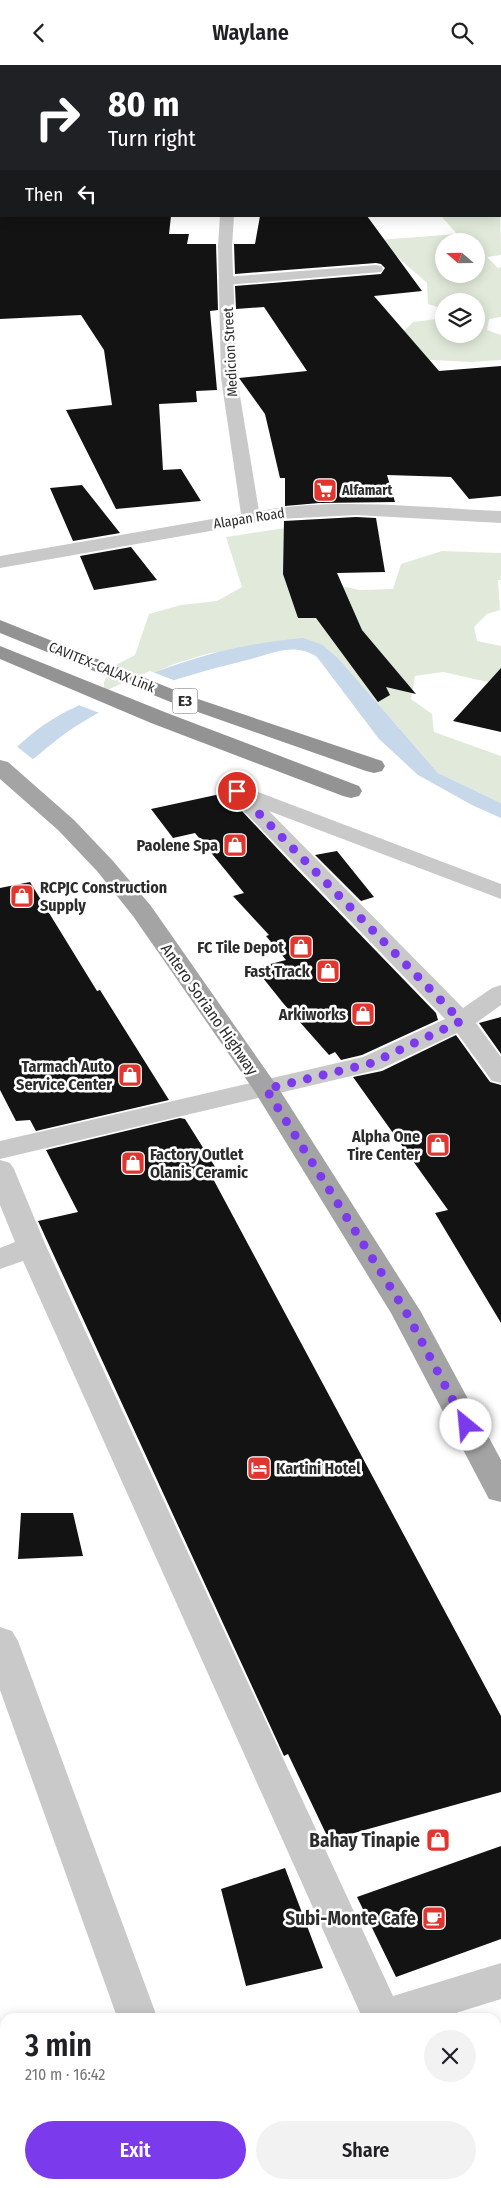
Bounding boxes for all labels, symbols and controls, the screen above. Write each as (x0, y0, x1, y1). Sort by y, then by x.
icon: back (25, 19, 53, 47)
text: Waylane (212, 19, 289, 46)
icon: search (448, 19, 476, 47)
text: 80 m (108, 83, 180, 125)
icon: right (25, 85, 90, 150)
text: Turn right (108, 125, 196, 152)
icon: left (73, 180, 101, 208)
text: Then (25, 183, 63, 206)
north arrow (435, 233, 485, 283)
map controls (435, 233, 485, 343)
button: layers (435, 293, 485, 343)
street label: Medicion Street (220, 306, 241, 397)
supermarket icon: Alfamart (312, 477, 338, 503)
place label: Alfamart (341, 482, 393, 499)
street label: Alapan Road (212, 504, 286, 533)
street label: CAVITEX–CALAX Link (46, 638, 158, 697)
road number: E3 (172, 689, 198, 713)
pin (216, 770, 258, 812)
icon: arrive (223, 777, 251, 805)
shop icon: Paolene Spa (222, 832, 248, 858)
place label: Paolene Spa (137, 836, 218, 855)
place label: RCPJC Construction Supply (40, 878, 167, 915)
shop icon: RCPJC Construction Supply (9, 883, 35, 909)
shop icon: FC Tile Depot (288, 934, 314, 960)
place label: FC Tile Depot (197, 938, 284, 957)
street label: Antero Soriano Highway (157, 940, 263, 1079)
shop icon: Fast Track (315, 958, 341, 984)
place label: Fast Track (244, 962, 311, 981)
shop icon: Arkiworks (350, 1001, 376, 1027)
place label: Arkiworks (278, 1005, 346, 1024)
place label: Tarmach Auto Service Center (16, 1057, 112, 1094)
shop icon: Tarmach Auto Service Center (117, 1062, 143, 1088)
place label: Alpha One Tire Center (347, 1127, 420, 1164)
shop icon: Alpha One Tire Center (425, 1132, 451, 1158)
place label: Factory Outlet Olanis Ceramic (150, 1145, 248, 1182)
shop icon: Factory Outlet Olanis Ceramic (120, 1150, 146, 1176)
position arrow (439, 1398, 491, 1450)
hotel icon: Kartini Hotel (246, 1455, 272, 1481)
place label: Kartini Hotel (276, 1459, 361, 1478)
shop icon: Bahay Tinapie (425, 1827, 451, 1853)
place label: Bahay Tinapie (309, 1829, 420, 1852)
cafe icon: Subi-Monte Cafe (421, 1905, 447, 1931)
place label: Subi-Monte Cafe (285, 1907, 416, 1930)
text: 3 min (25, 2028, 92, 2064)
button: close (424, 2030, 476, 2082)
text: 210 m · 16:42 (25, 2065, 105, 2084)
button: Exit (25, 2121, 246, 2179)
button: Share (256, 2121, 476, 2179)

